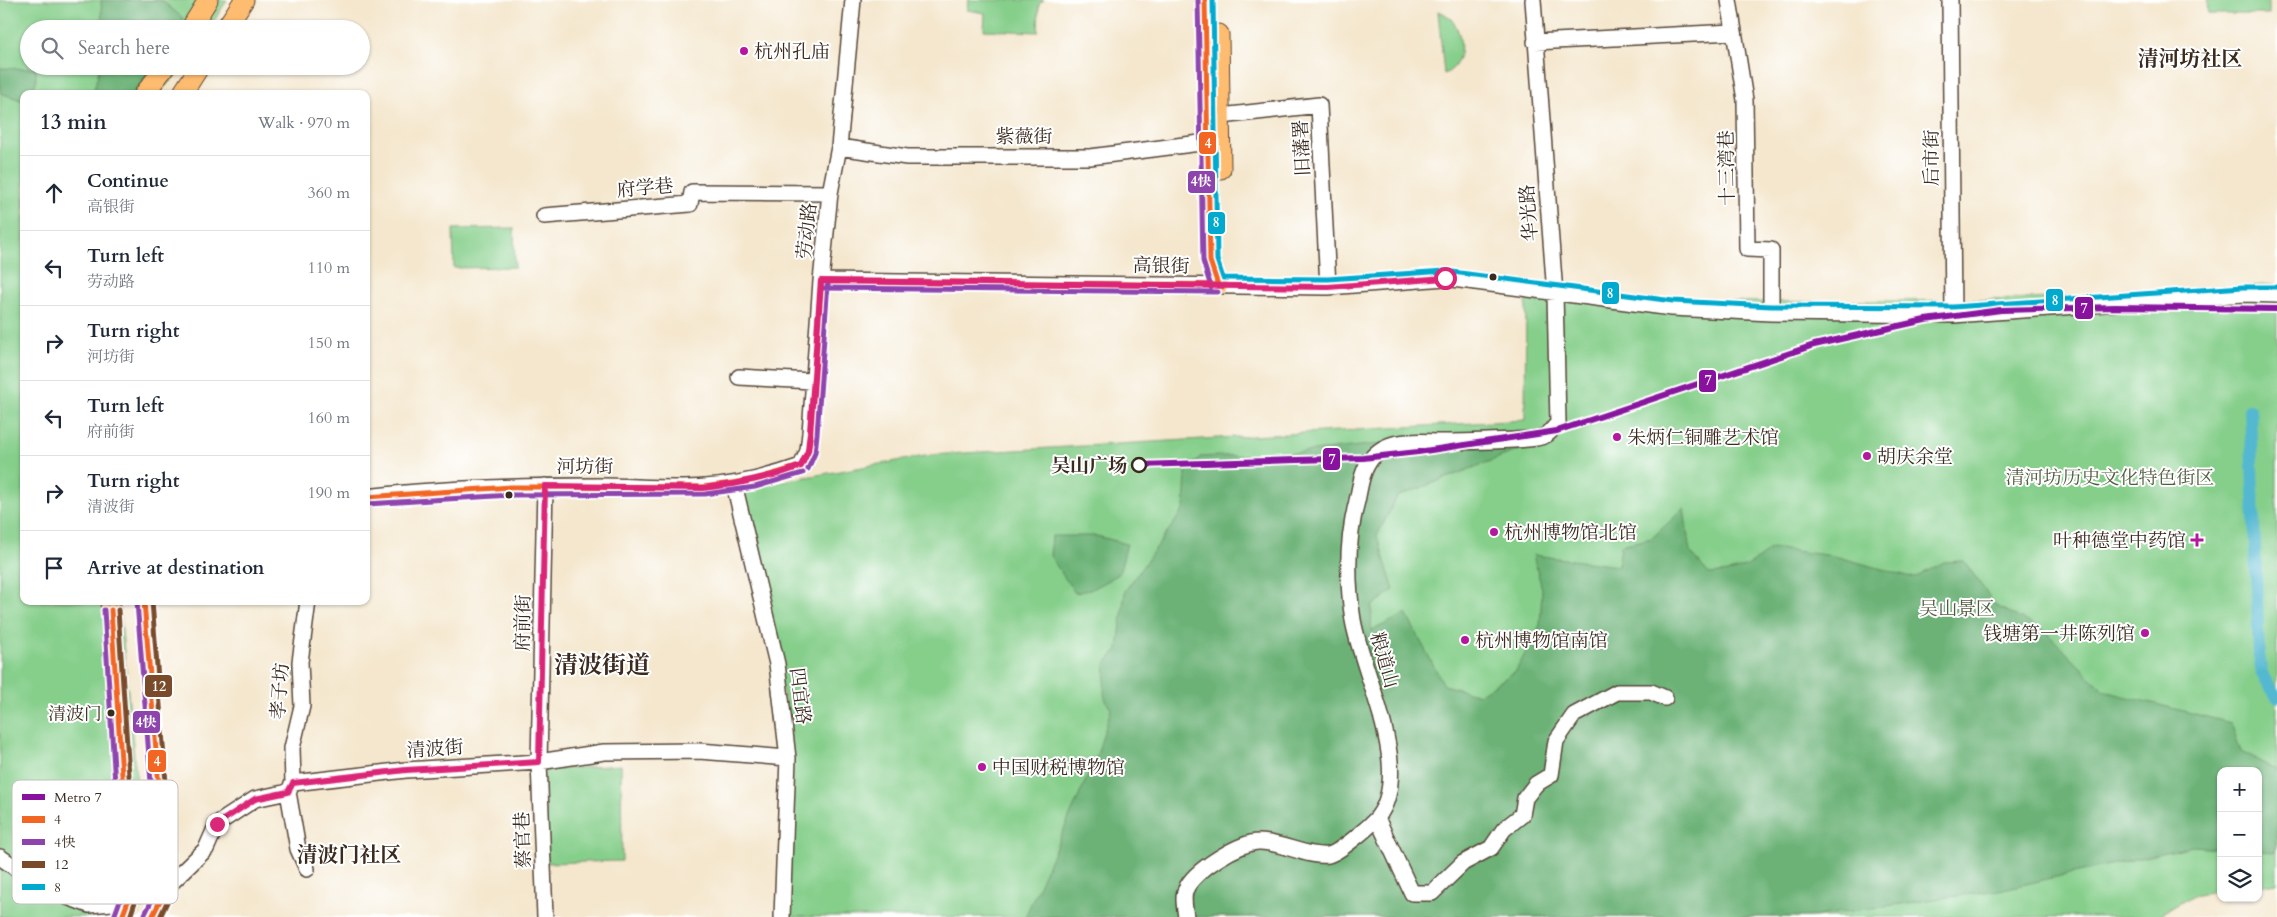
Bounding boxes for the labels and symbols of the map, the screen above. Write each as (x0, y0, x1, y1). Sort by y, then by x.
place label: 杭州孔庙 (754, 39, 830, 65)
marker: 杭州孔庙 (738, 45, 750, 57)
district label: 清河坊社区 (2138, 45, 2243, 74)
street label: 旧藩署 (1288, 119, 1316, 177)
street label: 紫薇街 (995, 124, 1053, 150)
street label: 后市街 (1919, 129, 1945, 187)
street label: 十三湾巷 (1713, 130, 1741, 206)
line badge: 4 (1198, 131, 1217, 155)
text: 4 (1204, 134, 1212, 153)
line badge: 4快 (1187, 170, 1216, 194)
text: 4快 (1190, 172, 1212, 191)
street label: 府学巷 (616, 173, 675, 203)
street label: 华光路 (1514, 184, 1544, 242)
street label: 劳动路 (791, 201, 823, 261)
line badge: 8 (1207, 211, 1226, 235)
text: 8 (1212, 213, 1220, 232)
street label: 高银街 (1132, 253, 1190, 279)
route start (1434, 267, 1457, 290)
unlabelled marker (1488, 272, 1498, 282)
line badge: 8 (1601, 281, 1620, 305)
text: 8 (1606, 284, 1614, 303)
line badge: 8 (2045, 288, 2064, 312)
text: 8 (2051, 291, 2059, 310)
line badge: 7 (2074, 296, 2094, 320)
text: 7 (2080, 299, 2088, 318)
line badge: 7 (1698, 369, 1717, 393)
text: 7 (1704, 371, 1712, 390)
place label: 朱炳仁铜雕艺术馆 (1627, 425, 1779, 451)
marker: 朱炳仁铜雕艺术馆 (1611, 431, 1623, 443)
place label: 胡庆余堂 (1877, 444, 1953, 470)
line badge: 7 (1322, 447, 1341, 471)
text: 7 (1328, 450, 1336, 469)
marker: 胡庆余堂 (1861, 450, 1873, 462)
place label: 吴山广场 (1051, 453, 1127, 479)
street label: 河坊街 (556, 454, 614, 480)
marker: 吴山广场 (1131, 457, 1147, 473)
park label: 清河坊历史文化特色街区 (2005, 465, 2215, 491)
unlabelled marker (504, 490, 514, 500)
place label: 杭州博物馆北馆 (1504, 520, 1637, 546)
marker: 杭州博物馆北馆 (1488, 526, 1500, 538)
place label: 叶种德堂中药馆 (2053, 528, 2186, 554)
marker: 叶种德堂中药馆 (2190, 533, 2204, 547)
street label: 府前街 (510, 594, 536, 652)
park label: 吴山景区 (1919, 596, 1995, 622)
place label: 钱塘第一井陈列馆 (1983, 621, 2135, 647)
marker: 钱塘第一井陈列馆 (2139, 627, 2151, 639)
place label: 杭州博物馆南馆 (1475, 628, 1608, 654)
street label: 粮道山 (1364, 629, 1404, 691)
marker: 杭州博物馆南馆 (1459, 634, 1471, 646)
district label: 清波街道 (554, 649, 650, 682)
street label: 孝子坊 (265, 662, 295, 720)
street label: 四宜路 (784, 666, 816, 726)
line badge: 12 (144, 674, 173, 698)
text: 12 (152, 677, 166, 696)
place label: 清波门 (48, 702, 102, 727)
marker: 清波门 (106, 708, 116, 718)
line badge: 4快 (132, 710, 161, 734)
text: 4快 (135, 713, 157, 732)
street label: 清波街 (406, 734, 464, 764)
line badge: 4 (147, 749, 167, 773)
text: 4 (153, 752, 161, 771)
place label: 中国财税博物馆 (992, 755, 1125, 781)
marker: 中国财税博物馆 (976, 761, 988, 773)
legend (12, 780, 178, 904)
text: Metro 7 (54, 788, 102, 807)
text: 4 (54, 810, 61, 829)
street label: 蔡官巷 (509, 811, 537, 869)
route end (206, 813, 229, 836)
text: 4快 (54, 833, 75, 852)
district label: 清波门社区 (297, 841, 402, 870)
text: 12 (54, 855, 68, 874)
text: 8 (54, 878, 61, 897)

